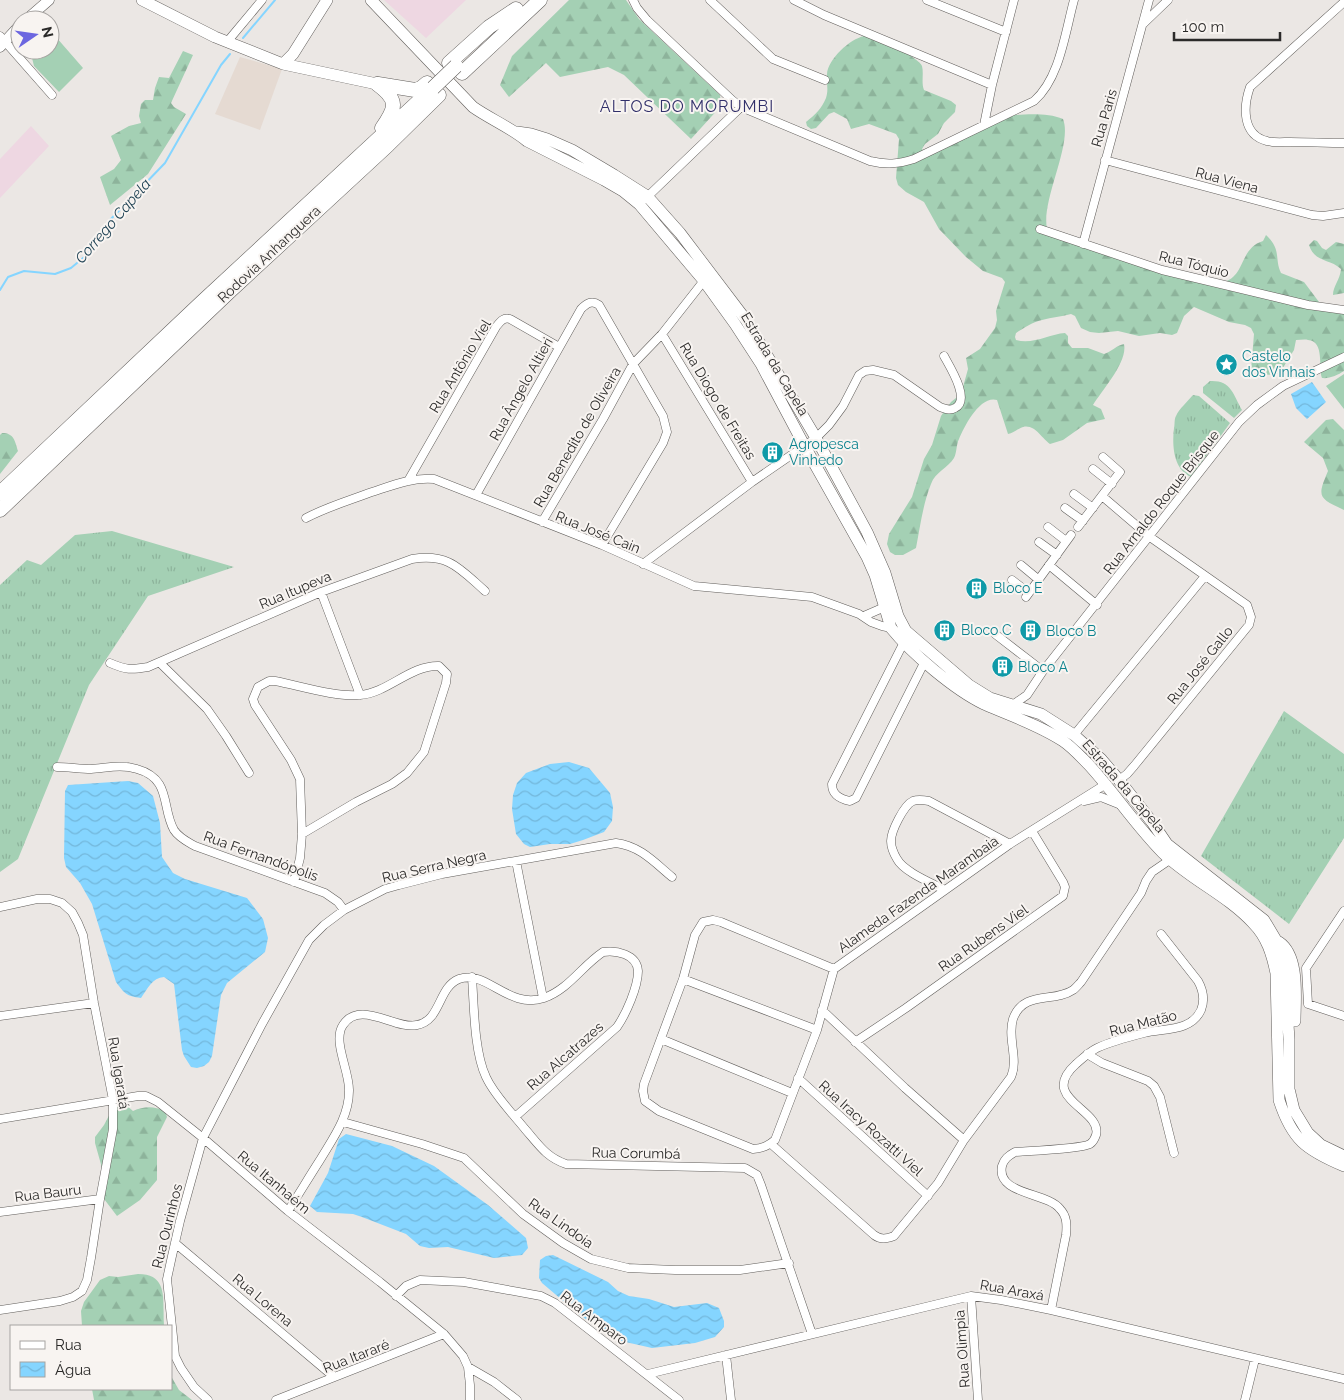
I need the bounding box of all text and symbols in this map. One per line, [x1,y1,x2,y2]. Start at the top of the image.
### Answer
north arrow [10,10,60,60]
scale bar [1174,10,1280,42]
text: 100 m [1182,18,1224,36]
text: N [39,25,57,39]
street label: Rua Paris [1088,87,1120,149]
district label: ALTOS DO MORUMBI [600,97,774,116]
street label: Rua Viena [1194,164,1260,196]
water label: Corrego Capela [71,175,155,267]
street label: Rodovia Anhanguera [214,202,324,306]
street label: Rua Tóquio [1157,248,1231,280]
street label: Estrada da Capela [738,309,812,419]
street label: Rua Antônio Viel [426,316,494,415]
street label: Rua Ângelo Altieri [485,334,556,443]
street label: Rua Diogo de Freitas [677,340,759,463]
place label: Castelo dos Vinhais [1242,348,1315,380]
place icon: Castelo dos Vinhais [1214,352,1238,376]
street label: Rua Benedito de Oliveira [530,364,624,510]
street label: Rua Arnaldo Roque Brisque [1100,427,1222,577]
place label: Agropesca Vinhedo [789,436,859,468]
building icon: Agropesca Vinhedo [761,440,785,464]
street label: Rua José Cain [553,508,643,556]
street label: Rua Itupeva [257,568,333,612]
building icon: Bloco E [965,576,989,600]
place label: Bloco E [993,580,1043,596]
building icon: Bloco C [933,618,957,642]
building icon: Bloco B [1018,619,1042,643]
place label: Bloco C [961,622,1012,638]
place label: Bloco B [1046,623,1096,639]
street label: Rua José Gallo [1164,623,1236,707]
building icon: Bloco A [990,655,1014,679]
place label: Bloco A [1018,659,1069,675]
street label: Estrada da Capela [1079,736,1169,836]
street label: Rua Fernandópolis [201,828,321,884]
street label: Alameda Fazenda Marambaia [835,832,1001,956]
street label: Rua Serra Negra [380,846,488,886]
street label: Rua Rubens Viel [935,901,1031,975]
street label: Rua Matão [1108,1007,1178,1039]
street label: Rua Alcatrazes [524,1018,606,1093]
street label: Rua Igaratá [105,1036,133,1110]
street label: Rua Iracy Rozatti Viel [816,1077,926,1179]
street label: Rua Corumbá [591,1144,681,1162]
street label: Rua Itanhaém [235,1147,313,1217]
street label: Rua Bauru [14,1181,82,1205]
street label: Rua Ourinhos [149,1182,185,1270]
street label: Rua Lindoia [525,1195,597,1251]
street label: Rua Lorena [230,1270,296,1330]
street label: Rua Araxá [979,1277,1045,1303]
street label: Rua Amparo [557,1288,631,1348]
street label: Rua Olimpia [951,1309,973,1389]
legend [10,1325,172,1390]
text: Rua [55,1336,82,1354]
street label: Rua Itararé [321,1336,391,1376]
text: Água [55,1361,91,1379]

